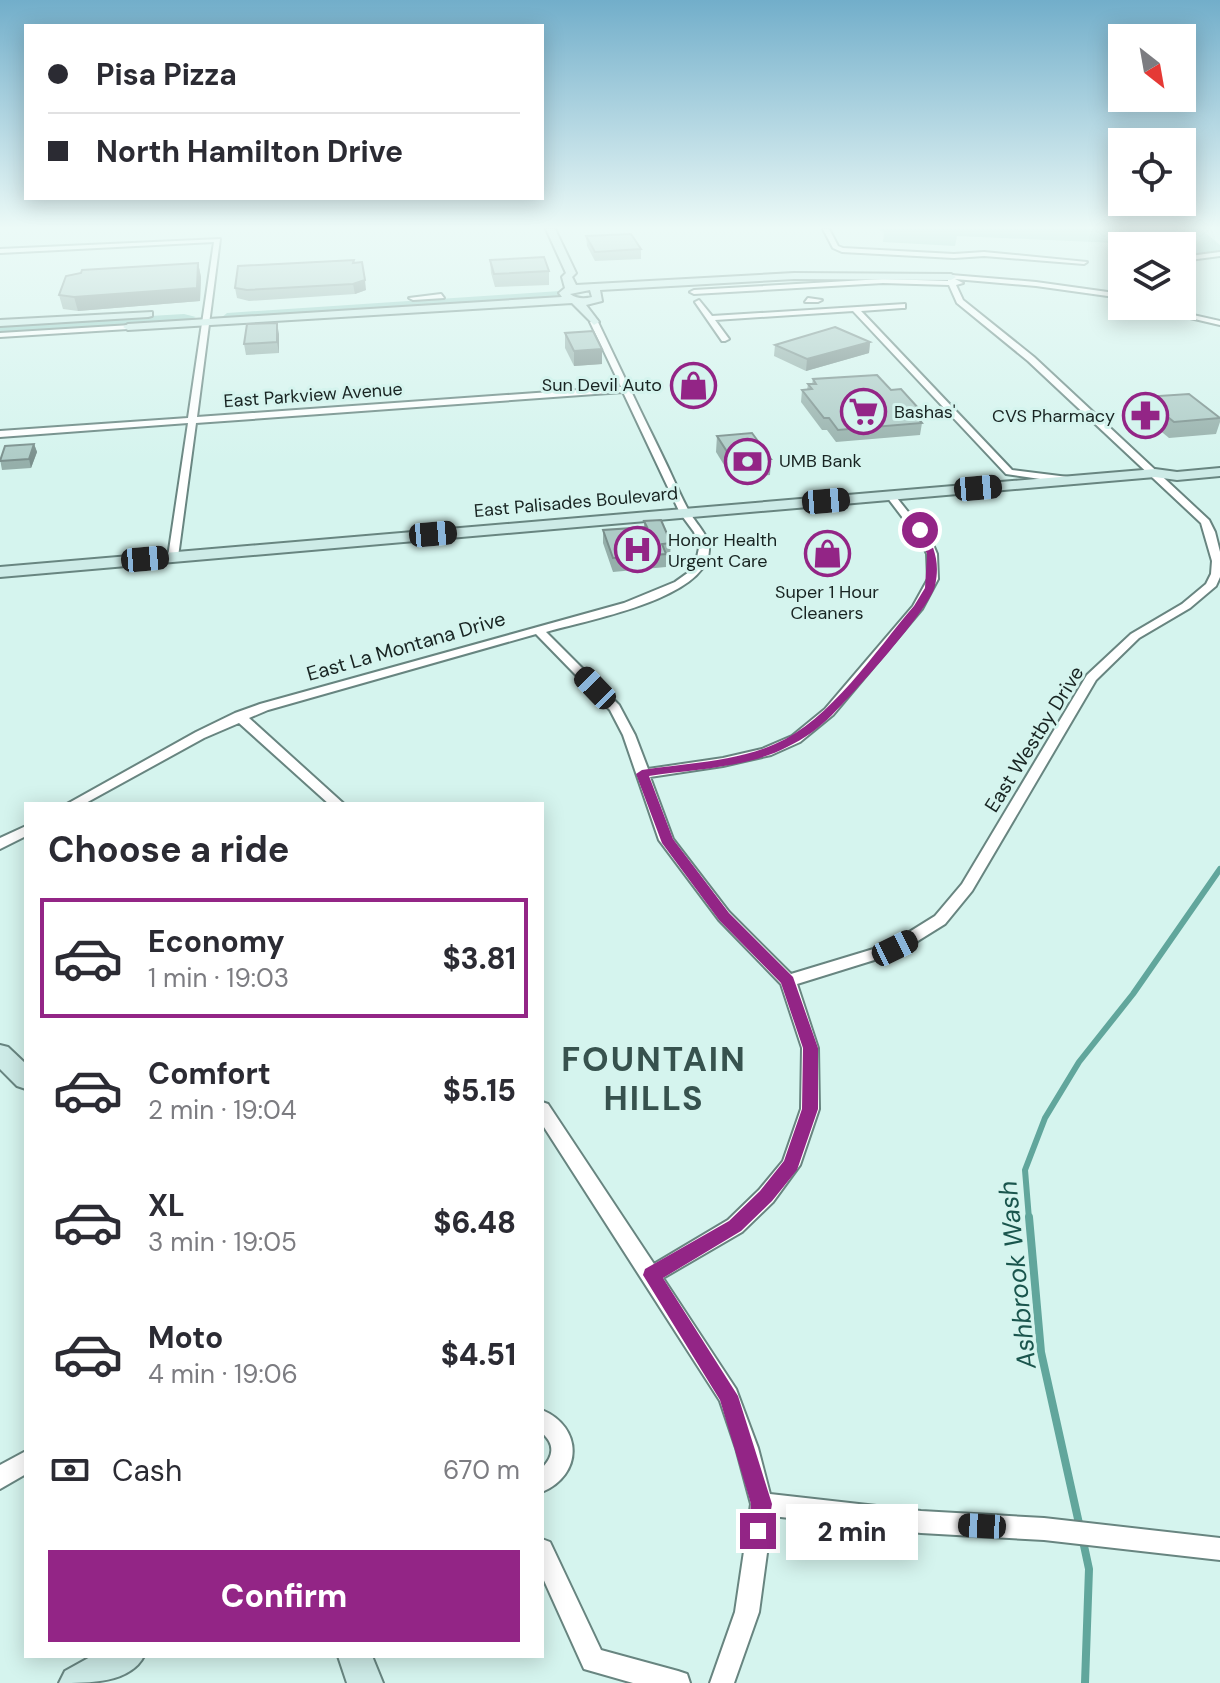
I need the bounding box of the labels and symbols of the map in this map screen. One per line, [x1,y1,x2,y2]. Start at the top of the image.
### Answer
north arrow [1108,24,1196,112]
shop icon: Sun Devil Auto [669,361,717,409]
place label: Sun Devil Auto [542,373,662,397]
street label: East Parkview Avenue [223,377,403,413]
supermarket icon: Bashas' [839,388,887,436]
pharmacy icon: CVS Pharmacy [1122,392,1170,440]
place label: Bashas' [894,400,956,424]
place label: CVS Pharmacy [992,404,1115,428]
bank icon: UMB Bank [724,437,772,485]
place label: UMB Bank [779,449,862,473]
car [953,474,1003,502]
street label: East Palisades Boulevard [473,481,679,523]
car [801,487,851,515]
route start [902,512,938,548]
car [408,520,458,548]
hospital icon: Honor Health Urgent Care [613,526,661,574]
place label: Honor Health Urgent Care [668,528,777,573]
shop icon: Super 1 Hour Cleaners [803,530,851,578]
car [120,545,170,573]
place label: Super 1 Hour Cleaners [775,580,879,625]
street label: East La Montana Drive [304,605,508,687]
street label: East Westby Drive [979,661,1089,817]
car [570,662,620,714]
car [868,927,922,969]
district label: FOUNTAIN HILLS [561,1037,747,1121]
water label: Ashbrook Wash [990,1179,1044,1372]
callout: 2 min [786,1503,918,1559]
route end [740,1513,776,1549]
car [957,1513,1007,1539]

